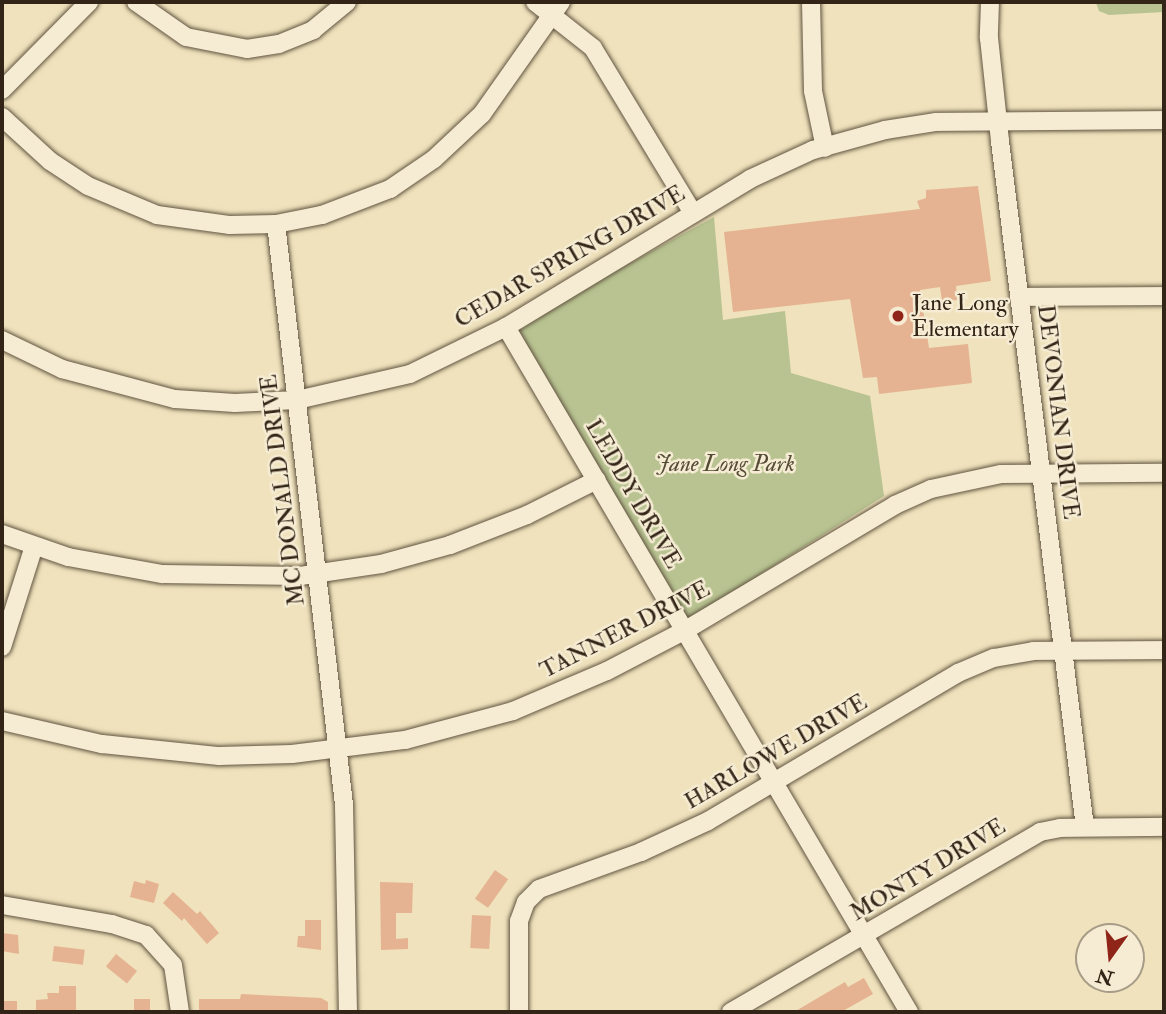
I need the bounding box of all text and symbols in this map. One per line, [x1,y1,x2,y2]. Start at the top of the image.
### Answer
street label: CEDAR SPRING DRIVE [450,180,690,334]
place label: Jane Long Elementary [912,289,1019,343]
street label: DEVONIAN DRIVE [1031,303,1085,521]
marker: Jane Long Elementary [890,308,906,324]
street label: MC DONALD DRIVE [255,373,311,607]
street label: LEDDY DRIVE [579,415,687,573]
park label: Jane Long Park [655,450,795,478]
street label: TANNER DRIVE [535,575,715,685]
street label: HARLOWE DRIVE [680,688,872,816]
street label: MONTY DRIVE [845,813,1011,927]
north arrow [1075,923,1145,993]
text: N [1094,963,1116,990]

